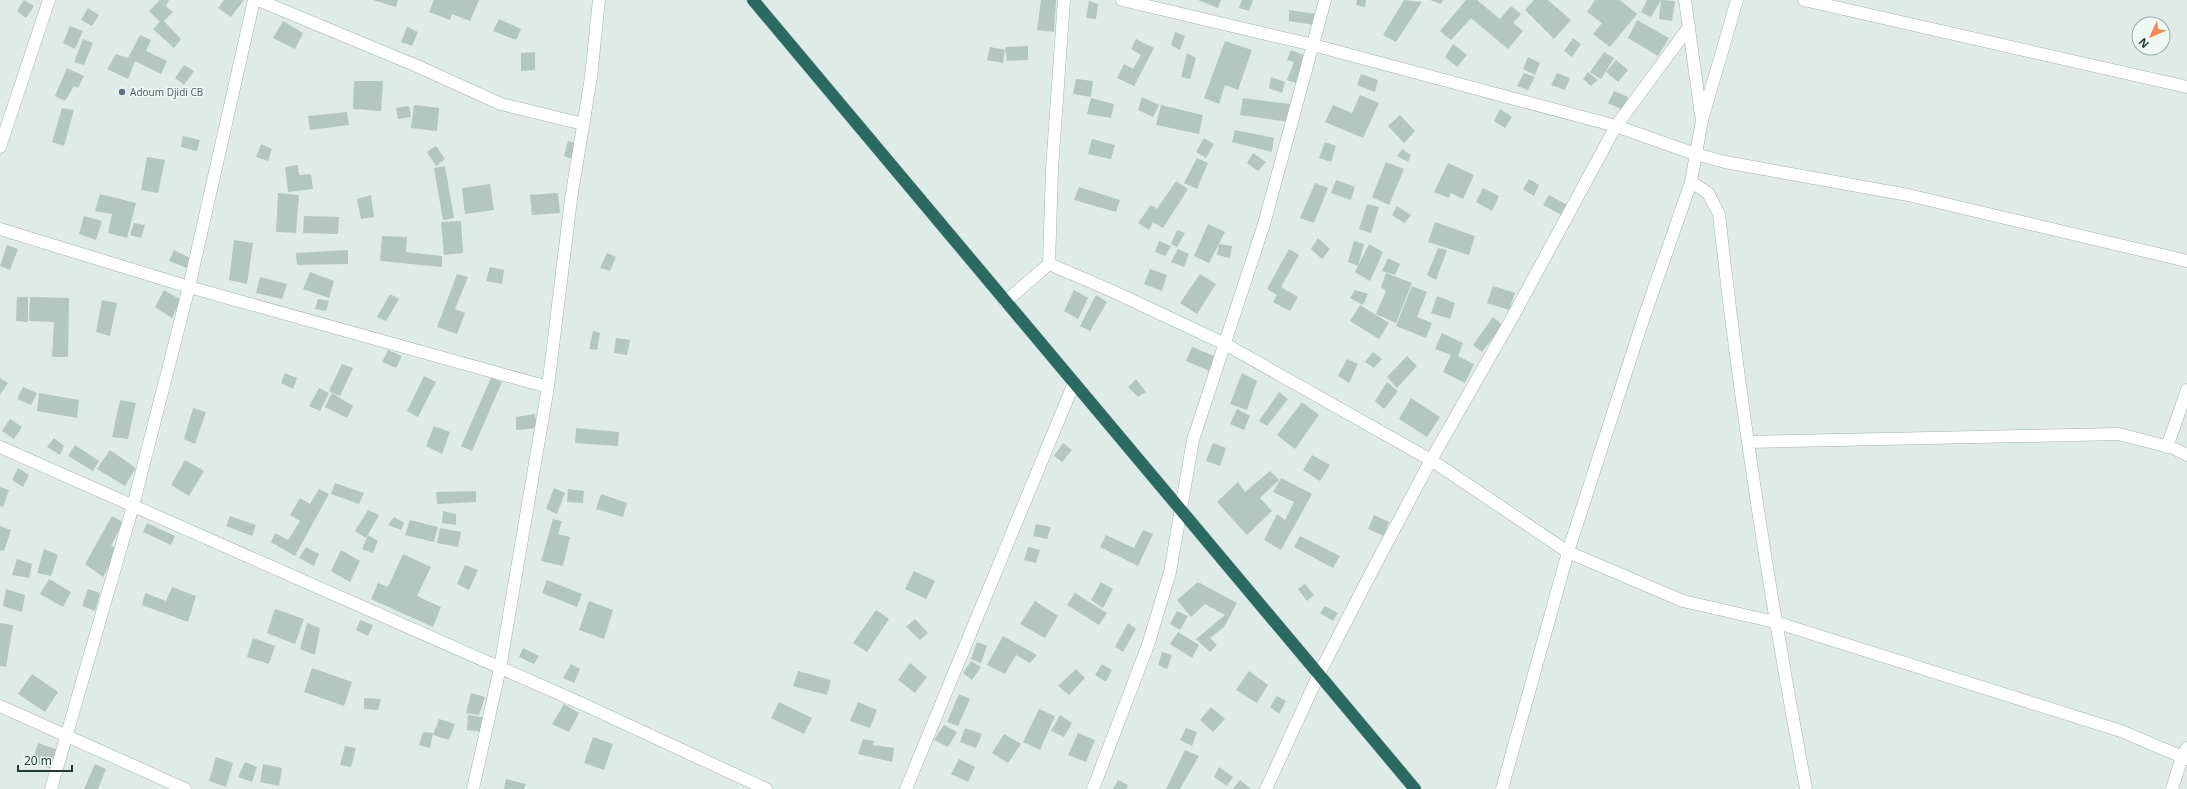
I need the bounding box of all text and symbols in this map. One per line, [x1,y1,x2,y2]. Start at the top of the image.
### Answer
north arrow [2131,16,2171,56]
text: N [2135,35,2152,52]
place label: Adoum Djidi CB [130,85,203,99]
marker: Adoum Djidi CB [117,87,127,97]
scale bar [18,747,72,773]
text: 20 m [24,752,52,769]

